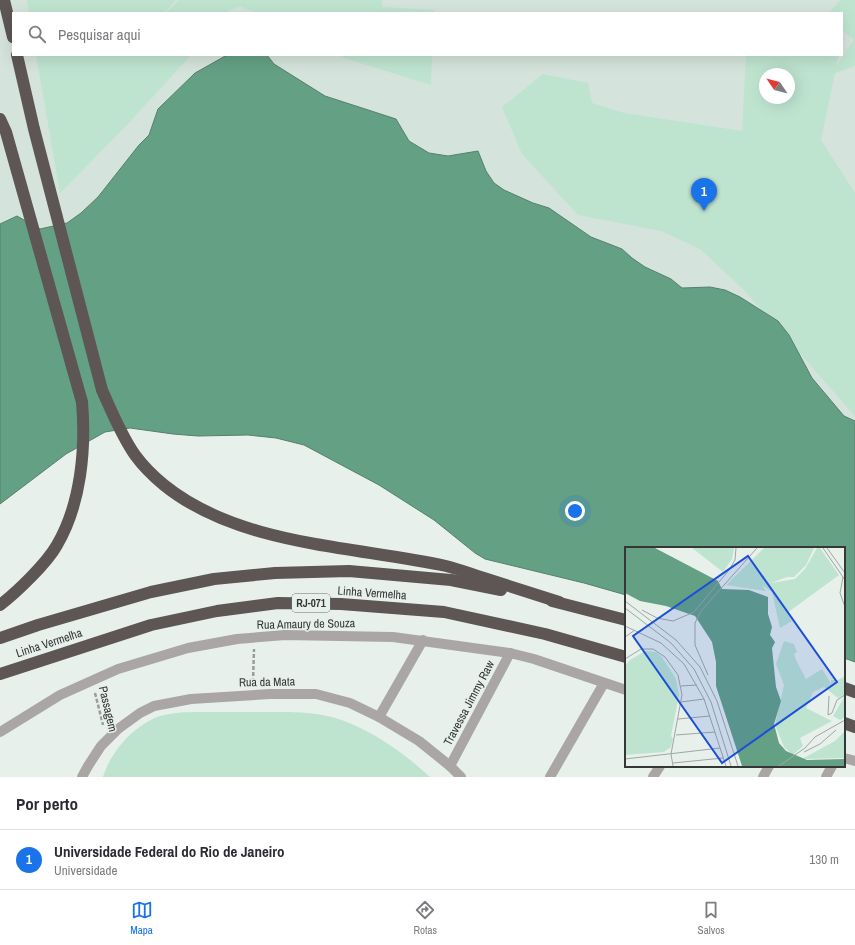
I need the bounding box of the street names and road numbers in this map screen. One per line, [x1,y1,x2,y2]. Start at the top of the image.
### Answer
street label: Linha Vermelha [337,583,407,603]
road number: RJ-071 [292,594,330,612]
street label: Rua Amaury de Souza [257,615,356,633]
street label: Linha Vermelha [14,625,85,661]
street label: Travessa Jimmy Raw [440,657,499,748]
street label: Rua da Mata [239,674,296,690]
street label: Passagem [95,685,121,733]

